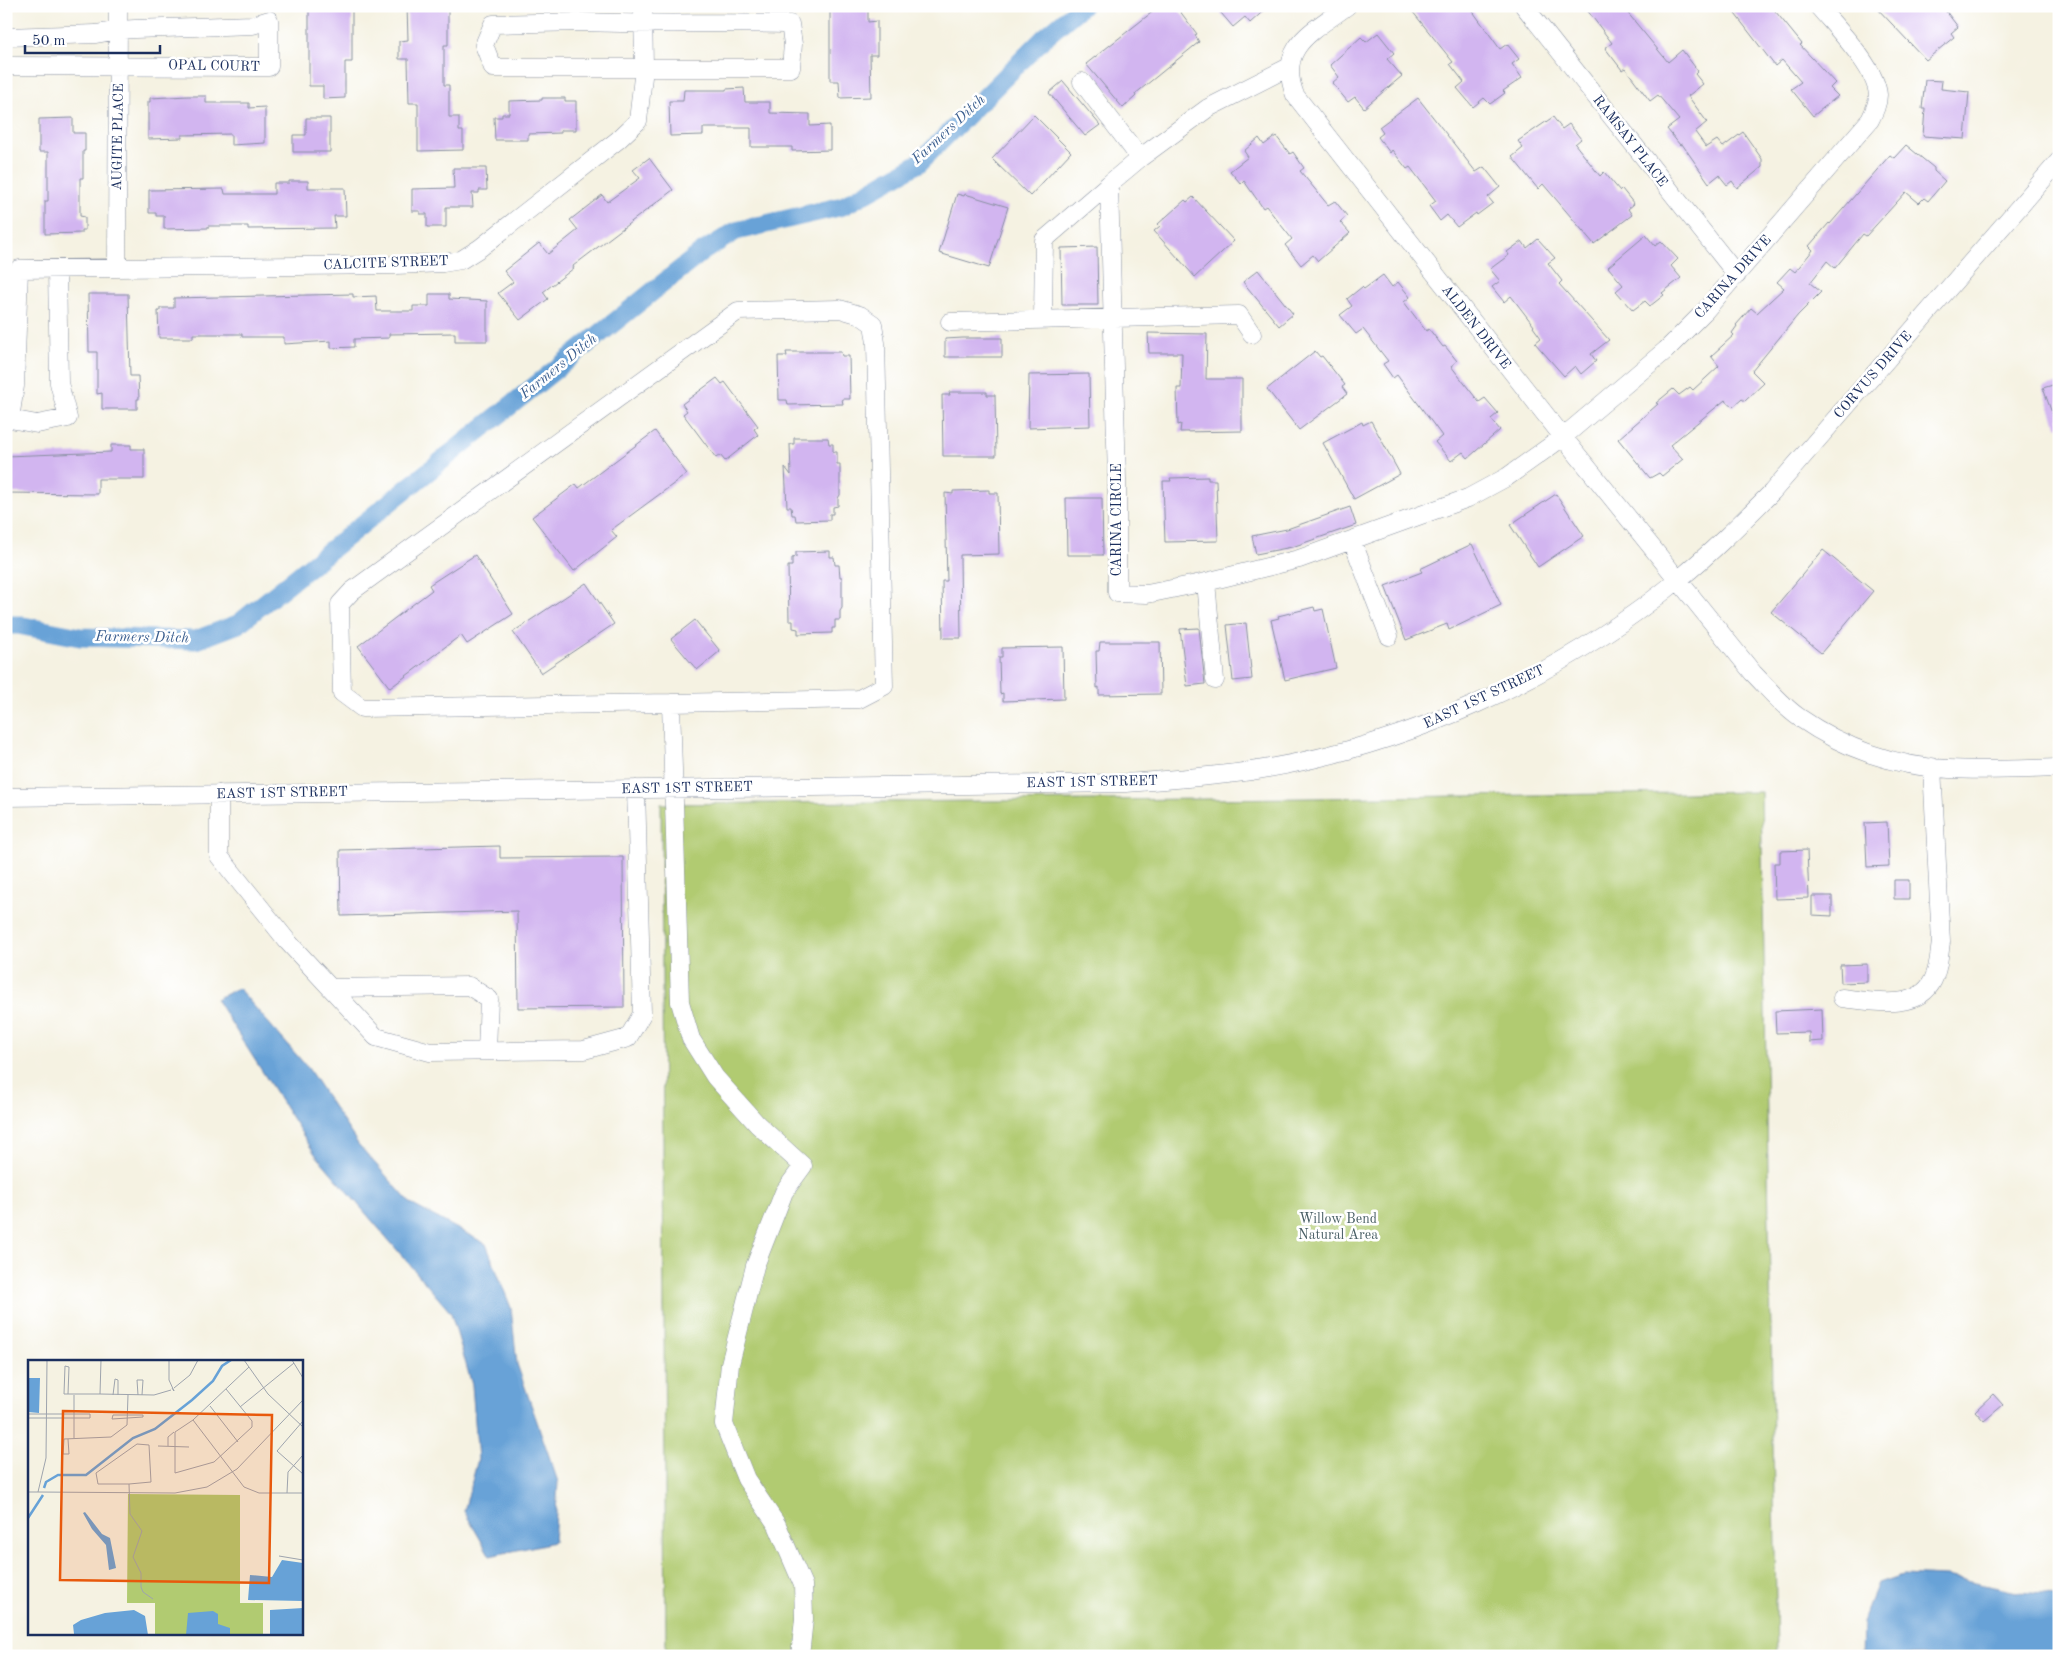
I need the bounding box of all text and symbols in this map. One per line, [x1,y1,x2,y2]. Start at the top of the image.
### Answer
scale bar [25,22,160,54]
text: 50 m [32,34,66,49]
street label: OPAL COURT [168,58,260,74]
street label: AUGITE PLACE [110,83,126,191]
water label: Farmers Ditch [909,92,989,168]
street label: RAMSAY PLACE [1590,93,1670,189]
street label: CARINA DRIVE [1692,233,1774,321]
street label: CALCITE STREET [323,254,449,272]
street label: ALDEN DRIVE [1439,282,1513,372]
street label: CORVUS DRIVE [1831,329,1915,421]
water label: Farmers Ditch [517,331,600,403]
street label: CARINA CIRCLE [1110,463,1124,577]
water label: Farmers Ditch [94,630,189,646]
street label: EAST 1ST STREET [1421,663,1547,731]
street label: EAST 1ST STREET [1026,774,1158,790]
street label: EAST 1ST STREET [621,780,753,796]
street label: EAST 1ST STREET [216,785,348,801]
park label: Willow Bend Natural Area [1298,1212,1378,1242]
inset map [28,1360,302,1634]

